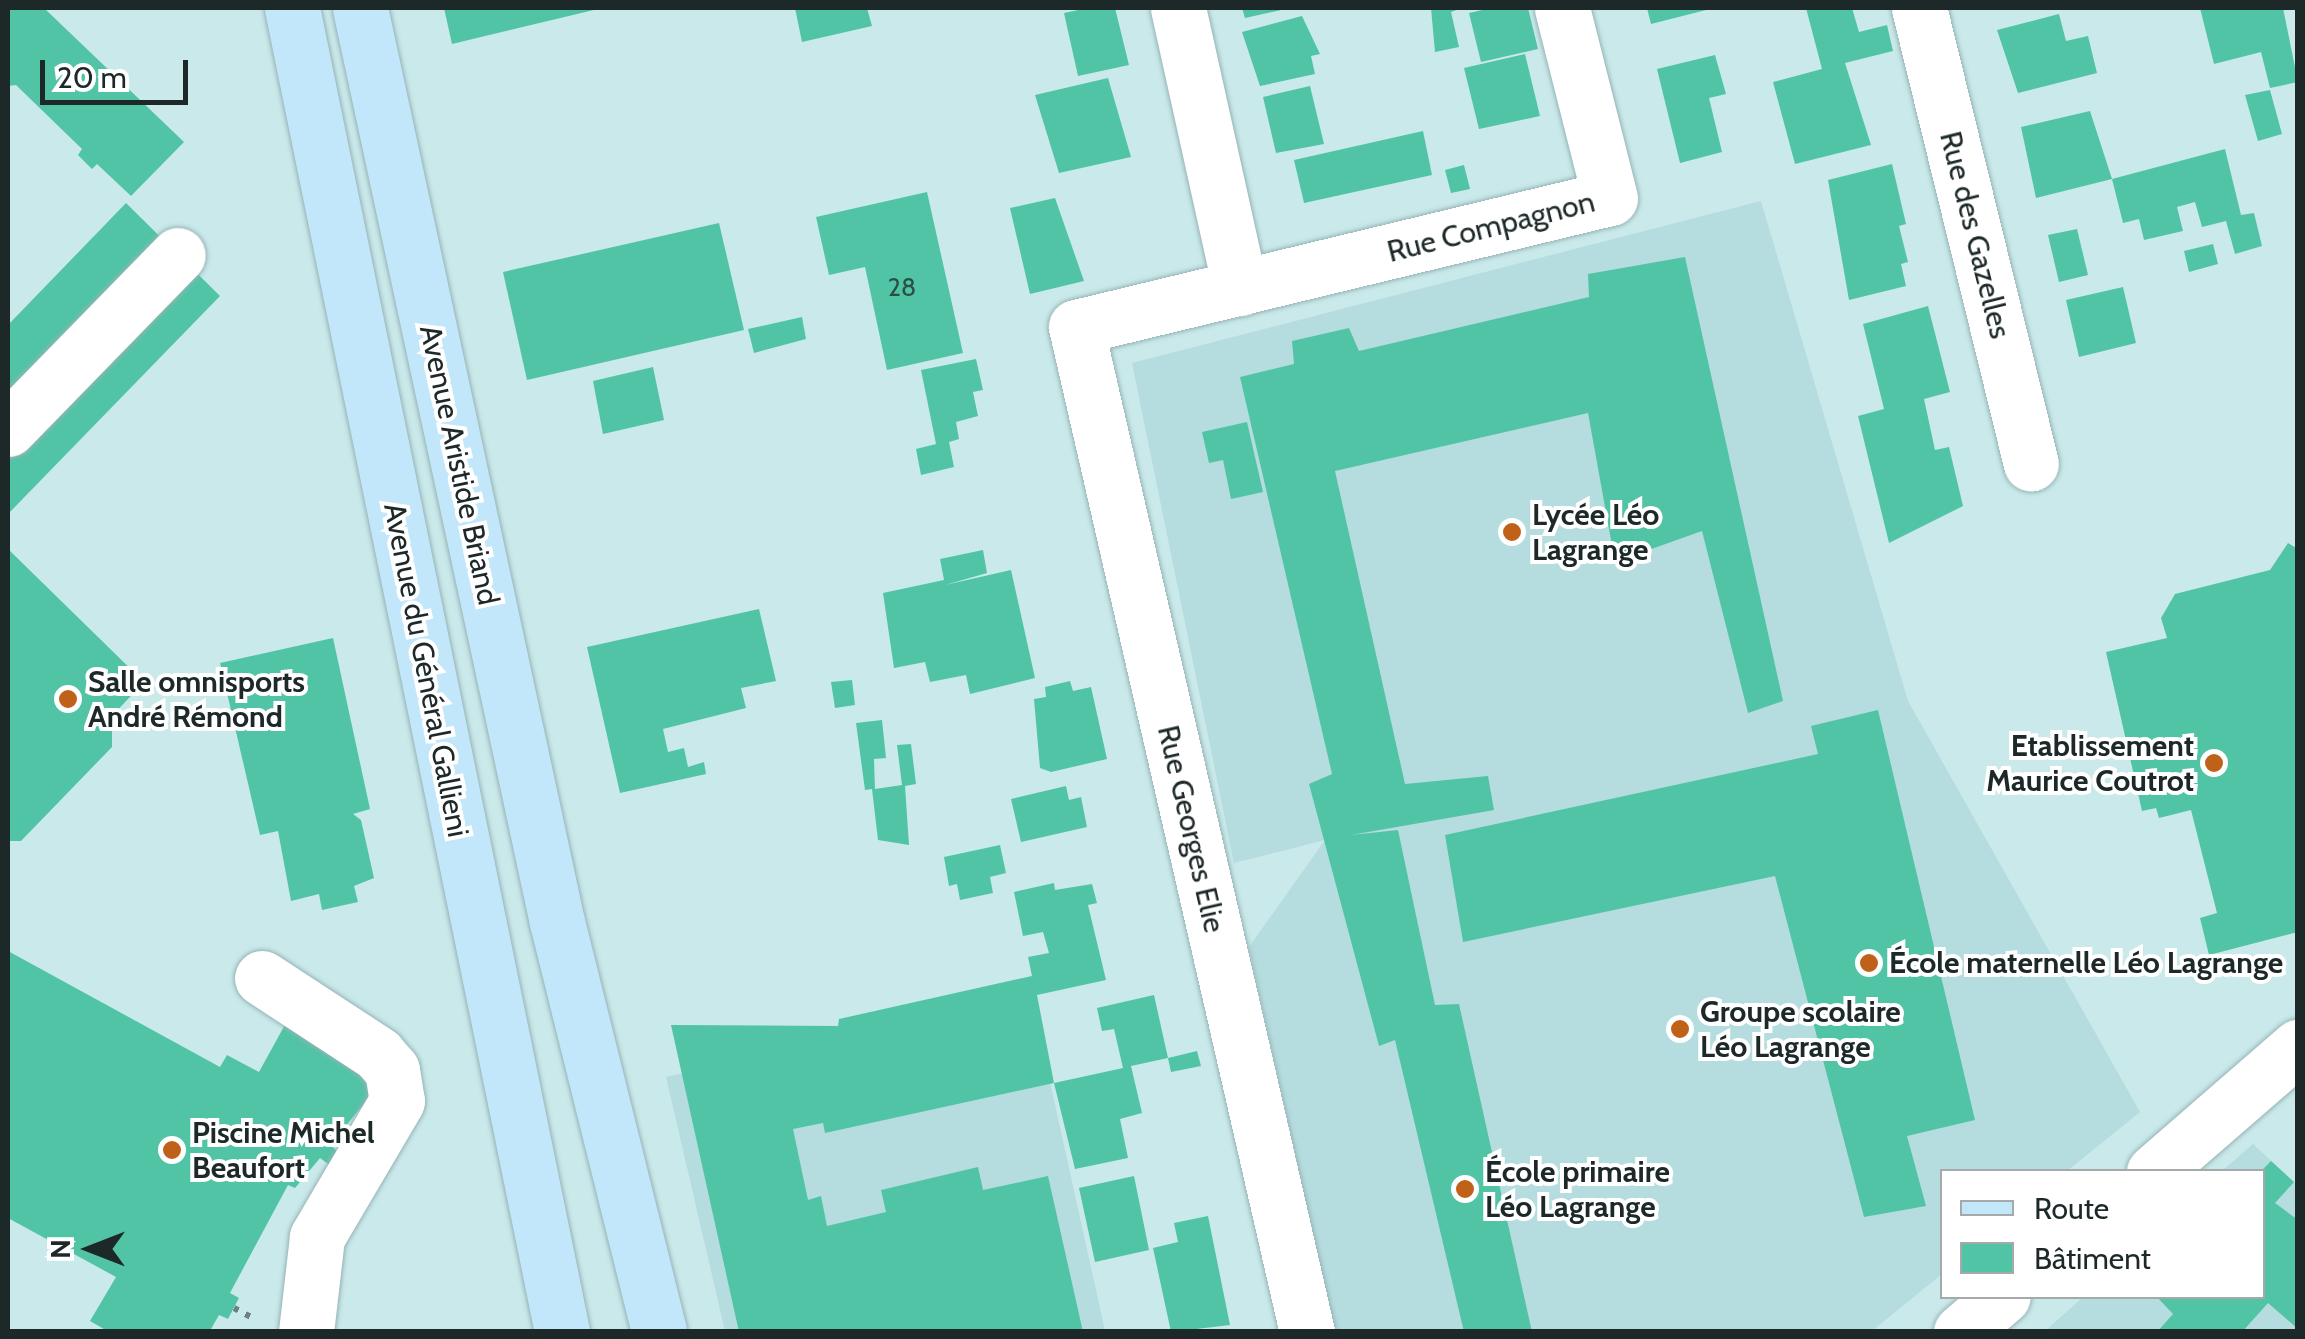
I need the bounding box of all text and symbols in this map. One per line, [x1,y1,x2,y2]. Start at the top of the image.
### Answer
scale bar [45,40,192,102]
text: 20 m [57,59,127,96]
street label: Rue des Gazelles [1932,128,2018,342]
street label: Rue Compagnon [1384,184,1598,270]
house number: 28 [888,272,916,302]
street label: Avenue Aristide Briand [412,322,506,608]
place label: Lycée Léo Lagrange [1532,497,1659,568]
street label: Avenue du Général Gallieni [376,500,476,840]
marker: Lycée Léo Lagrange [1501,521,1523,543]
place label: Salle omnisports André Rémond [88,664,305,734]
marker: Salle omnisports André Rémond [57,688,79,710]
street label: Rue Georges Elie [1150,722,1232,936]
place label: Etablissement Maurice Coutrot [1986,728,2194,798]
marker: Etablissement Maurice Coutrot [2203,752,2225,774]
place label: École maternelle Léo Lagrange [1889,945,2283,981]
marker: École maternelle Léo Lagrange [1858,952,1880,974]
place label: Groupe scolaire Léo Lagrange [1700,994,1901,1064]
marker: Groupe scolaire Léo Lagrange [1669,1018,1691,1040]
place label: Piscine Michel Beaufort [192,1115,375,1186]
marker: Piscine Michel Beaufort [161,1139,183,1161]
place label: École primaire Léo Lagrange [1485,1154,1670,1224]
legend [1940,1169,2265,1299]
marker: École primaire Léo Lagrange [1454,1178,1476,1200]
text: Route [2034,1190,2109,1227]
north arrow [40,1199,140,1299]
text: N [43,1239,77,1259]
text: Bâtiment [2034,1240,2151,1277]

